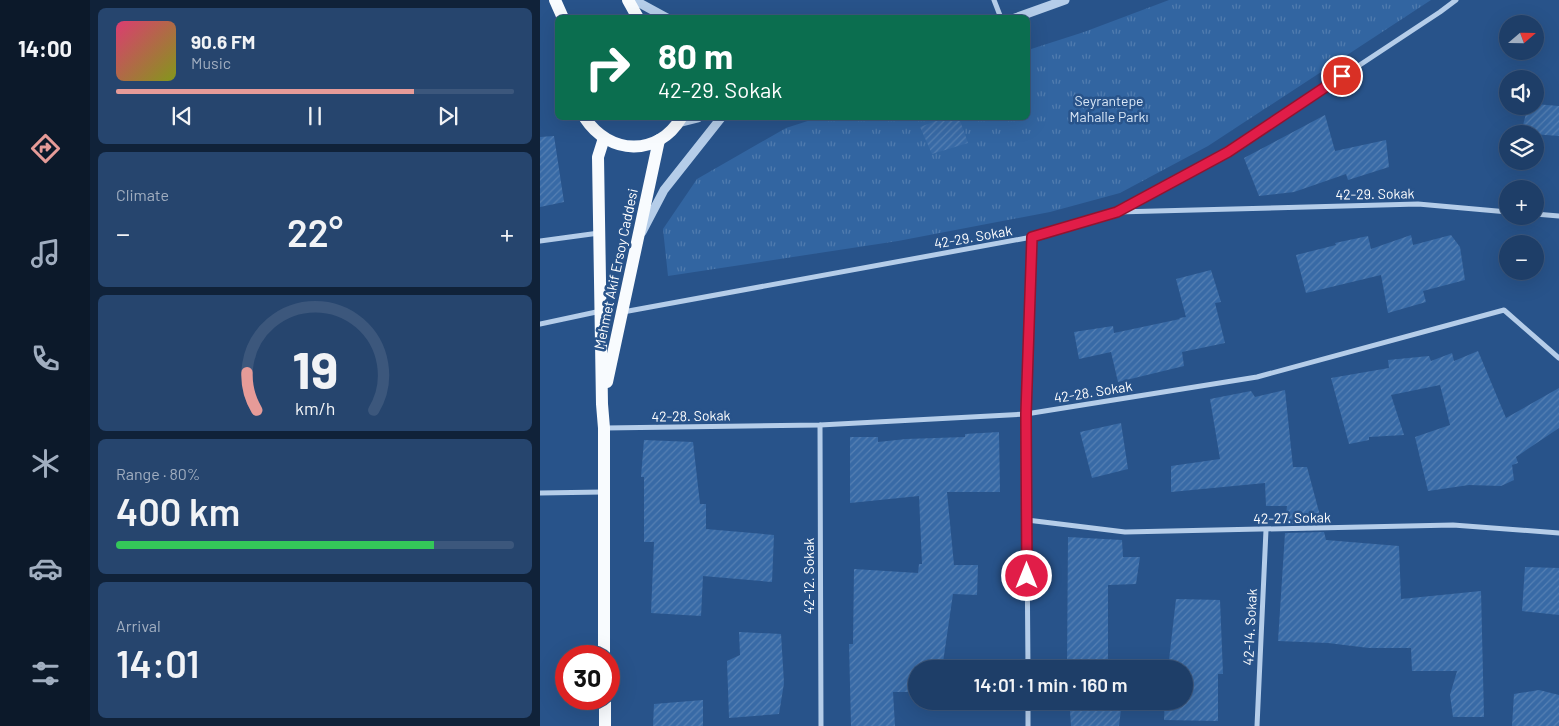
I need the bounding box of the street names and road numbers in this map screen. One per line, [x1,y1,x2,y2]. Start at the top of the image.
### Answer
street label: 42-29. Sokak [1335,184,1415,203]
street label: Mehmet Akif Ersoy Caddesi [590,187,641,351]
street label: 42-29. Sokak [932,221,1013,252]
street label: 42-28. Sokak [1053,377,1133,406]
street label: 42-28. Sokak [651,406,731,425]
street label: 42-27. Sokak [1253,508,1331,527]
street label: 42-12. Sokak [800,538,817,614]
street label: 42-14. Sokak [1239,588,1260,666]

